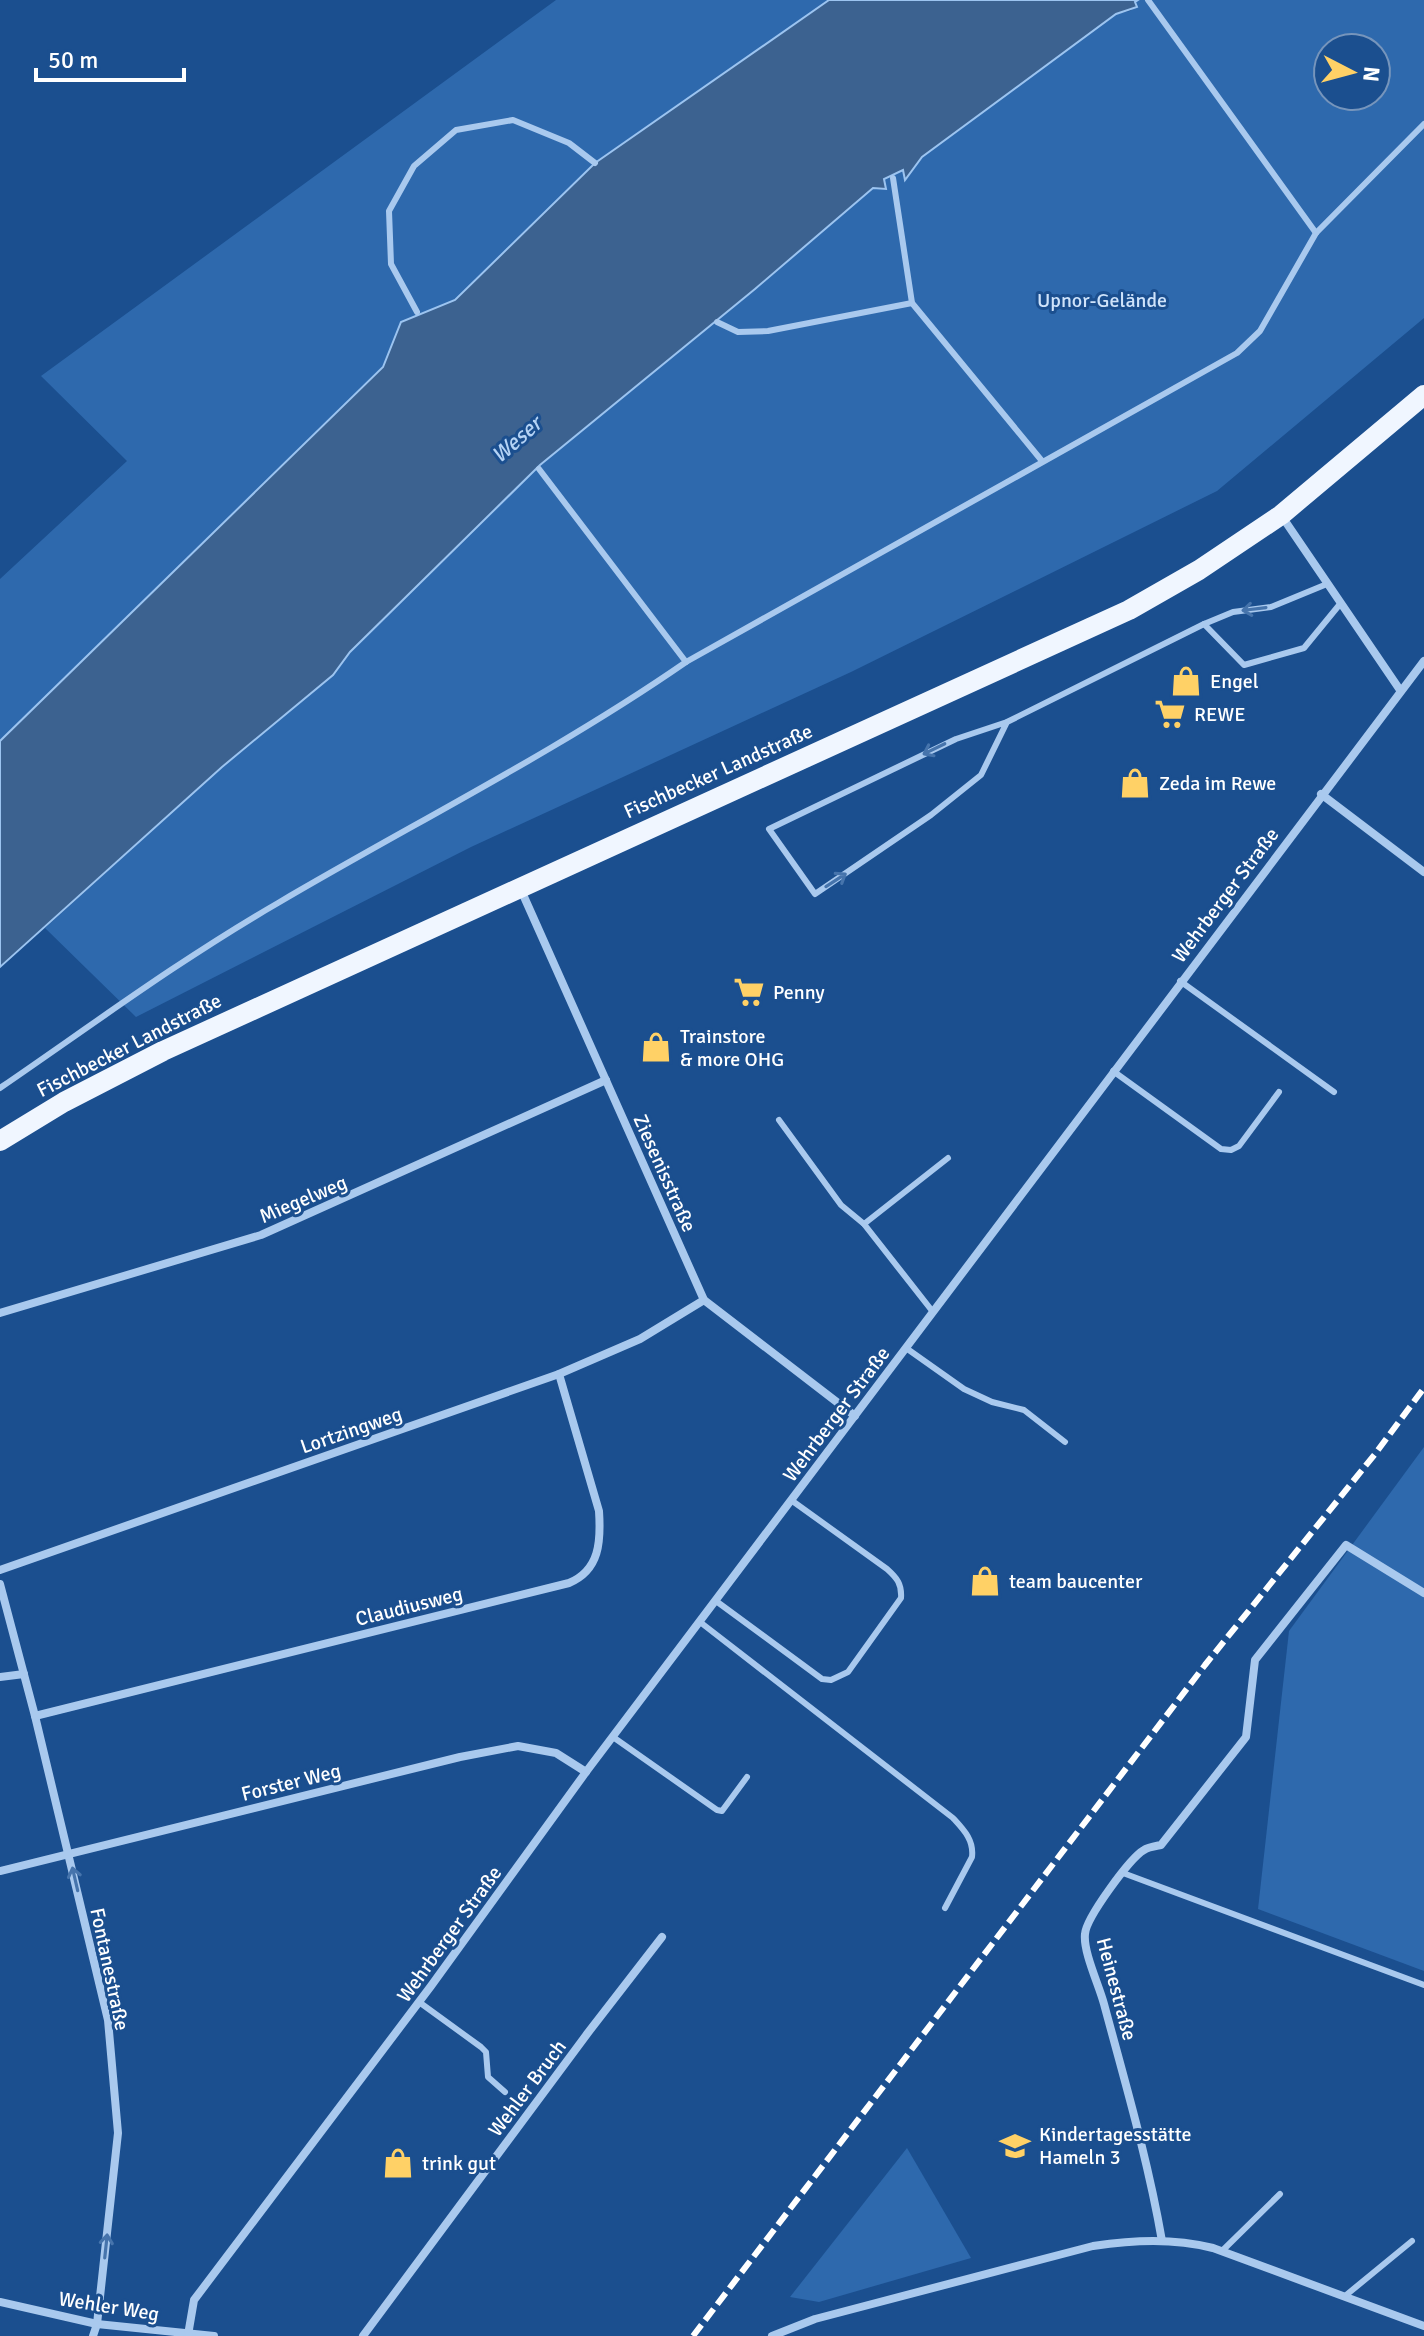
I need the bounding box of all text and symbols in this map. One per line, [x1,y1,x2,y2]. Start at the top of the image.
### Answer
scale bar [36,32,184,82]
north arrow [1312,32,1392,112]
text: 50 m [48,45,98,75]
text: N [1357,65,1386,83]
park label: Upnor-Gelände [1037,288,1167,313]
water label: Weser [486,408,549,468]
one-way arrow [1241,602,1268,617]
shop icon: Engel [1169,664,1203,698]
place label: Engel [1210,669,1259,694]
supermarket icon: REWE [1153,697,1187,731]
place label: REWE [1194,702,1246,727]
street label: Fischbecker Landstraße [620,719,816,824]
one-way arrow [922,742,946,757]
shop icon: Zeda im Rewe [1118,766,1152,800]
place label: Zeda im Rewe [1159,771,1276,796]
street label: Wehrberger Straße [1167,823,1284,968]
one-way arrow [825,871,847,888]
supermarket icon: Penny [732,975,766,1009]
place label: Penny [773,980,825,1005]
street label: Fischbecker Landstraße [33,988,226,1103]
place label: Trainstore & more OHG [680,1024,784,1072]
shop icon: Trainstore & more OHG [639,1030,673,1064]
street label: Ziesenisstraße [627,1110,702,1236]
street label: Miegelweg [256,1170,351,1229]
street label: Wehrberger Straße [778,1342,895,1487]
street label: Lortzingweg [297,1401,405,1460]
shop icon: team baucenter [968,1564,1002,1598]
place label: team baucenter [1009,1569,1143,1594]
street label: Claudiusweg [353,1581,465,1632]
street label: Forster Weg [239,1758,344,1807]
street label: Wehrberger Straße [392,1861,507,2007]
one-way arrow [66,1867,81,1892]
street label: Fontanestraße [84,1905,135,2033]
street label: Heinestraße [1091,1935,1142,2043]
street label: Wehler Bruch [483,2035,572,2142]
place label: Kindertagesstätte Hameln 3 [1039,2122,1192,2170]
school or university icon: Kindertagesstätte Hameln 3 [998,2129,1032,2163]
shop icon: trink gut [381,2146,415,2180]
place label: trink gut [422,2151,496,2176]
one-way arrow [98,2233,113,2260]
street label: Wehler Weg [57,2286,161,2327]

